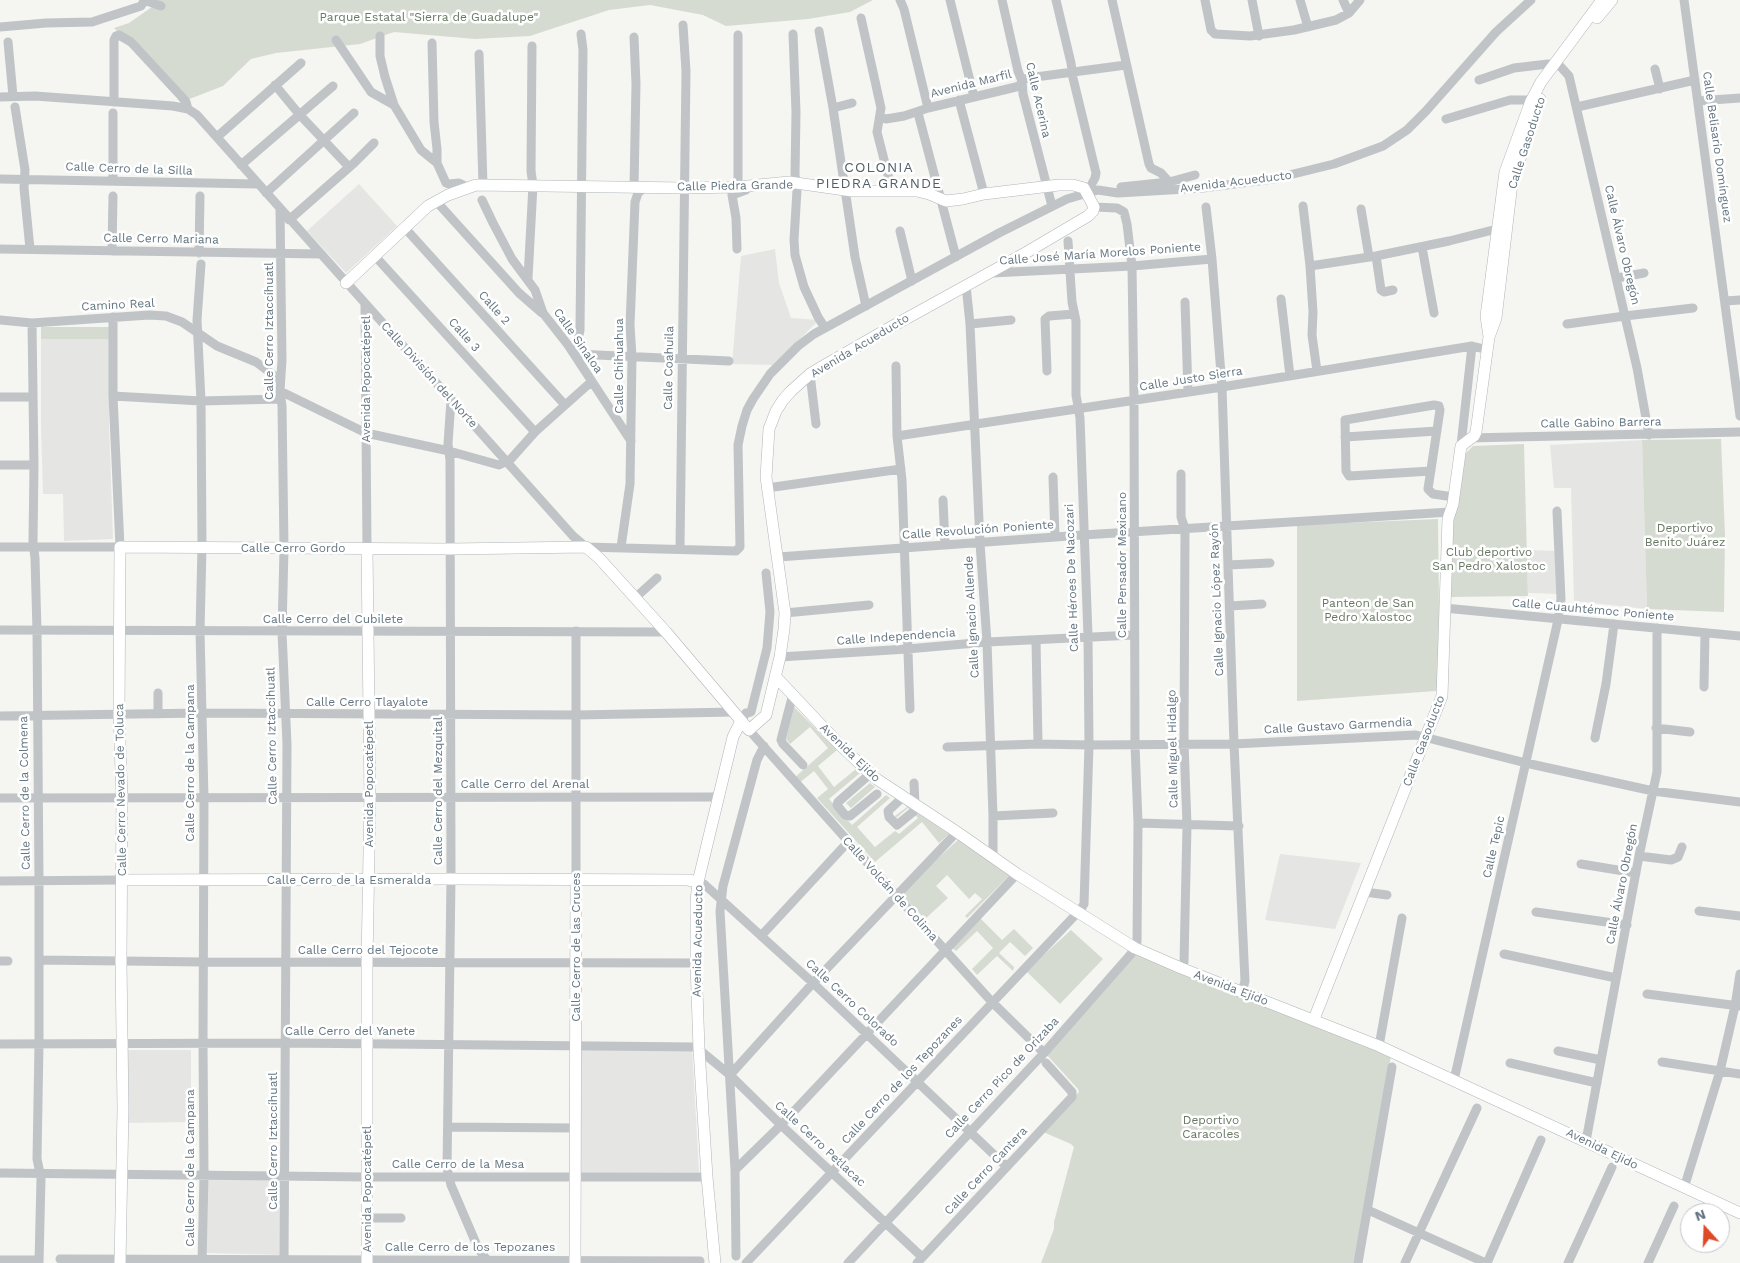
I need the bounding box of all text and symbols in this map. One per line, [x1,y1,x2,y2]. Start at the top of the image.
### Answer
park label: Parque Estatal "Sierra de Guadalupe" [320,10,538,24]
street label: Calle Acerina [1022,61,1054,139]
street label: Avenida Marfil [929,67,1013,101]
street label: Calle Belisario Domínguez [1699,70,1735,224]
street label: Calle Gasoducto [1505,95,1549,191]
street label: Calle Cerro de la Silla [65,160,193,178]
district label: COLONIA PIEDRA GRANDE [814,160,944,192]
street label: Avenida Acueducto [1179,168,1293,196]
street label: Calle Piedra Grande [677,178,793,194]
street label: Calle Álvaro Obregón [1601,184,1643,306]
street label: Calle Cerro Mariana [103,231,219,247]
street label: Calle José María Morelos Poniente [999,240,1201,268]
street label: Calle Cerro Iztaccíhuatl [262,262,276,400]
street label: Calle 2 [475,288,513,328]
street label: Camino Real [81,296,155,314]
street label: Calle Sinaloa [550,306,606,376]
street label: Avenida Acueducto [808,311,912,381]
street label: Avenida Popocatépetl [359,315,373,443]
street label: Calle 3 [445,315,483,355]
street label: Calle Chihuahua [612,318,626,414]
street label: Calle División del Norte [378,319,480,431]
street label: Calle Coahuila [661,326,677,410]
street label: Calle Justo Sierra [1138,364,1244,394]
street label: Calle Gabino Barrera [1540,415,1662,431]
street label: Calle Pensador Mexicano [1115,492,1129,638]
street label: Calle Héroes De Nacozari [1062,504,1082,652]
street label: Calle Revolución Poniente [902,518,1054,542]
park label: Deportivo Benito Juárez [1645,521,1725,549]
street label: Calle Ignacio López Rayón [1207,523,1227,677]
street label: Calle Cerro Gordo [241,541,345,555]
park label: Club deportivo San Pedro Xalostoc [1432,545,1546,573]
street label: Calle Ignacio Allende [962,555,982,679]
park label: Panteon de San Pedro Xalostoc [1322,596,1414,624]
street label: Calle Cuauhtémoc Poniente [1511,596,1675,624]
street label: Calle Cerro del Cubilete [263,612,403,626]
street label: Calle Independencia [836,626,956,648]
street label: Calle Cerro Iztaccíhuatl [264,667,280,805]
street label: Calle Cerro de la Campana [183,684,197,842]
street label: Calle Miguel Hidalgo [1165,689,1181,809]
street label: Calle Gasoducto [1400,693,1448,789]
street label: Calle Cerro Tlayalote [306,695,428,709]
street label: Calle Cerro Nevado de Toluca [112,703,130,877]
street label: Calle Gustavo Garmendia [1263,715,1413,737]
street label: Calle Cerro de la Colmena [16,716,34,870]
street label: Calle Cerro del Mezquital [431,717,445,865]
street label: Avenida Popocatépetl [362,720,376,848]
street label: Avenida Ejido [817,721,883,785]
street label: Calle Cerro del Arenal [460,777,590,791]
street label: Calle Tepic [1480,814,1508,880]
street label: Calle Álvaro Obregón [1603,822,1641,946]
street label: Calle Volcán de Colima [839,834,941,944]
street label: Calle Cerro de las Cruces [569,872,583,1022]
street label: Calle Cerro de la Esmeralda [267,873,431,887]
street label: Avenida Acueducto [690,885,706,997]
street label: Calle Cerro del Tejocote [298,943,438,957]
street label: Calle Cerro Colorado [802,956,902,1050]
street label: Avenida Ejido [1192,967,1270,1009]
street label: Calle Cerro de los Tepozanes [839,1013,965,1147]
street label: Calle Cerro Pico de Orizaba [942,1014,1062,1142]
street label: Calle Cerro del Yanete [285,1024,415,1038]
street label: Calle Cerro Iztaccíhuatl [266,1072,280,1210]
street label: Calle Cerro de la Campana [183,1089,197,1247]
street label: Calle Cerro Petlacac [772,1098,868,1190]
park label: Deportivo Caracoles [1182,1113,1240,1141]
street label: Calle Cerro Cantera [941,1124,1031,1218]
street label: Avenida Popocatépetl [360,1125,374,1253]
street label: Avenida Ejido [1564,1125,1640,1173]
street label: Calle Cerro de la Mesa [392,1157,524,1171]
north arrow [1680,1203,1730,1253]
text: N [1693,1206,1708,1224]
street label: Calle Cerro de los Tepozanes [385,1240,555,1254]

